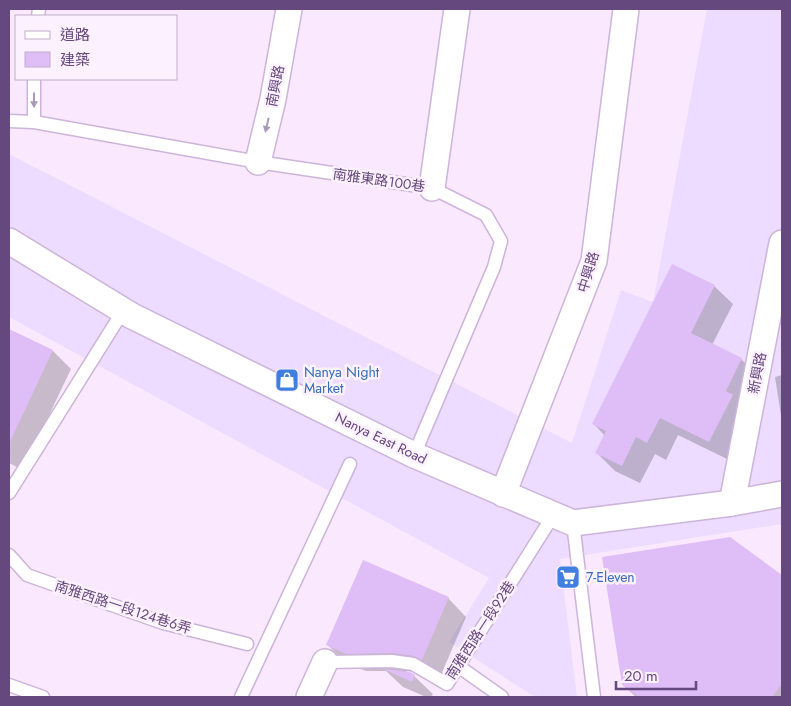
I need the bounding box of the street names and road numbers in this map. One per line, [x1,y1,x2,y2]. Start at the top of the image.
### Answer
street label: 南興路 [261,63,289,109]
street label: 南雅東路100巷 [332,164,426,196]
street label: 中興路 [572,249,604,295]
street label: 新興路 [743,350,771,396]
street label: Nanya East Road [332,407,430,469]
street label: 南雅西路一段124巷6弄 [52,575,194,639]
street label: 南雅西路一段92巷 [441,577,519,683]

